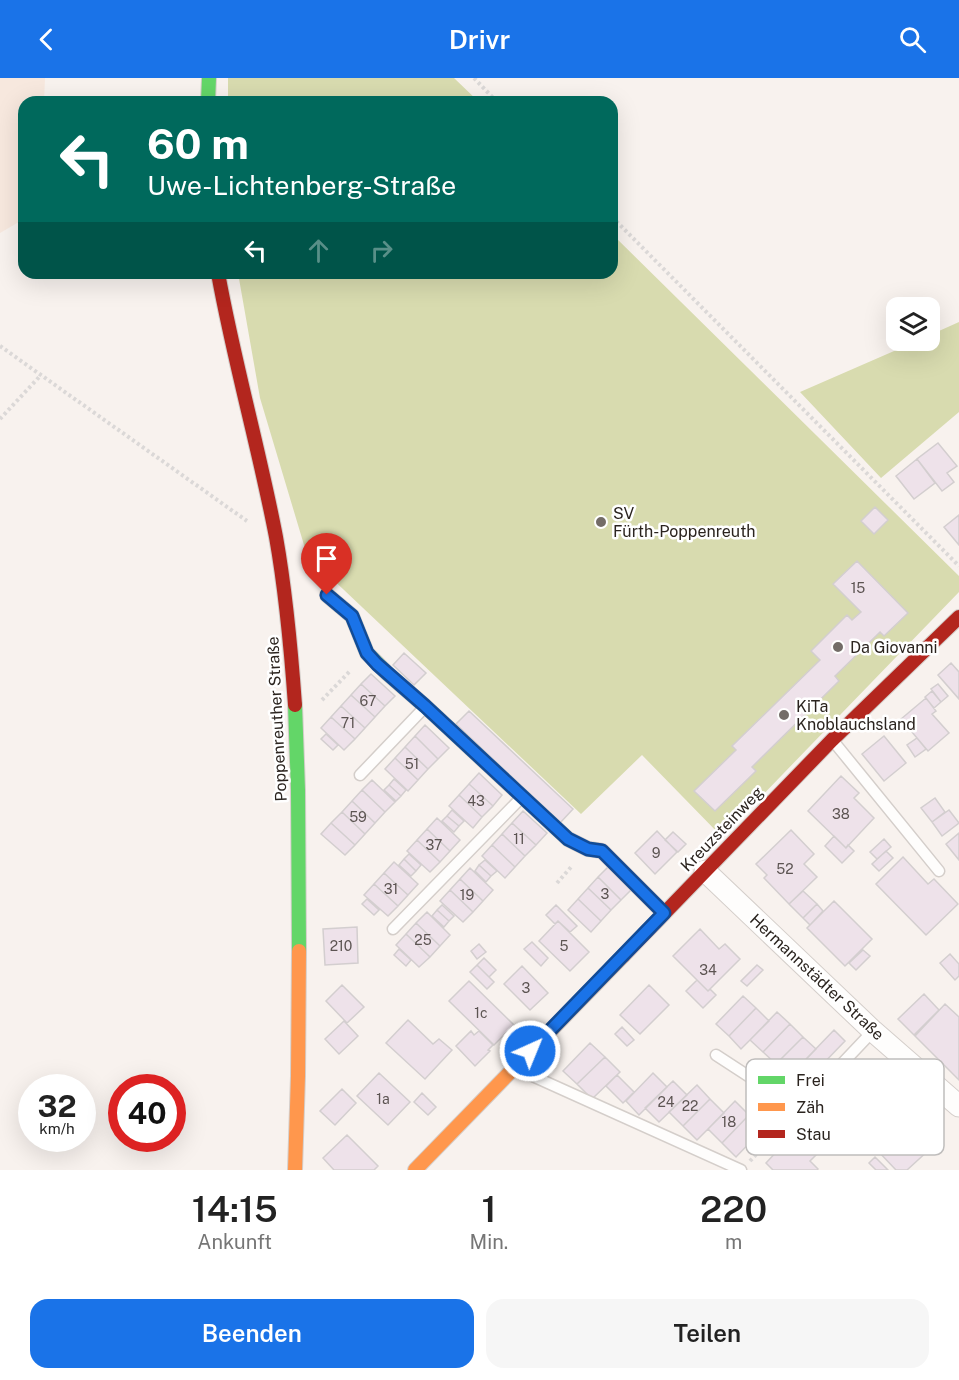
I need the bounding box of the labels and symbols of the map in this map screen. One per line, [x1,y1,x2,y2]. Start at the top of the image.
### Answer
place label: SV Fürth-Poppenreuth [613,504,756,541]
marker: SV Fürth-Poppenreuth [594,515,608,529]
pin [301,533,352,595]
house number: 15 [851,580,865,596]
street label: Poppenreuther Straße [263,636,291,802]
place label: Da Giovanni [850,638,938,657]
marker: Da Giovanni [831,640,845,654]
house number: 67 [360,693,376,709]
place label: KiTa Knoblauchsland [796,697,916,734]
marker: KiTa Knoblauchsland [777,708,791,722]
house number: 71 [341,715,355,731]
house number: 51 [405,756,419,772]
street label: Kreuzsteinweg [677,783,767,875]
house number: 43 [467,793,485,809]
house number: 38 [832,806,850,822]
house number: 59 [349,809,367,825]
house number: 11 [513,831,525,847]
house number: 37 [426,837,442,853]
house number: 9 [652,845,661,861]
house number: 52 [776,861,794,877]
house number: 31 [384,881,398,897]
house number: 3 [601,886,610,902]
house number: 19 [460,887,474,903]
street label: Hermannstädter Straße [746,910,888,1044]
house number: 25 [414,932,432,948]
house number: 210 [330,938,352,954]
house number: 5 [560,938,569,954]
house number: 34 [699,962,717,978]
house number: 3 [522,980,531,996]
house number: 1c [474,1005,488,1021]
position arrow [498,1019,562,1083]
legend [746,1059,944,1155]
text: Frei [796,1071,825,1090]
speed limit sign: 40 [108,1074,186,1152]
house number: 1a [376,1091,390,1107]
house number: 24 [657,1094,675,1110]
house number: 22 [682,1098,698,1114]
text: Zäh [796,1098,824,1117]
house number: 18 [722,1114,736,1130]
text: Stau [796,1125,831,1144]

